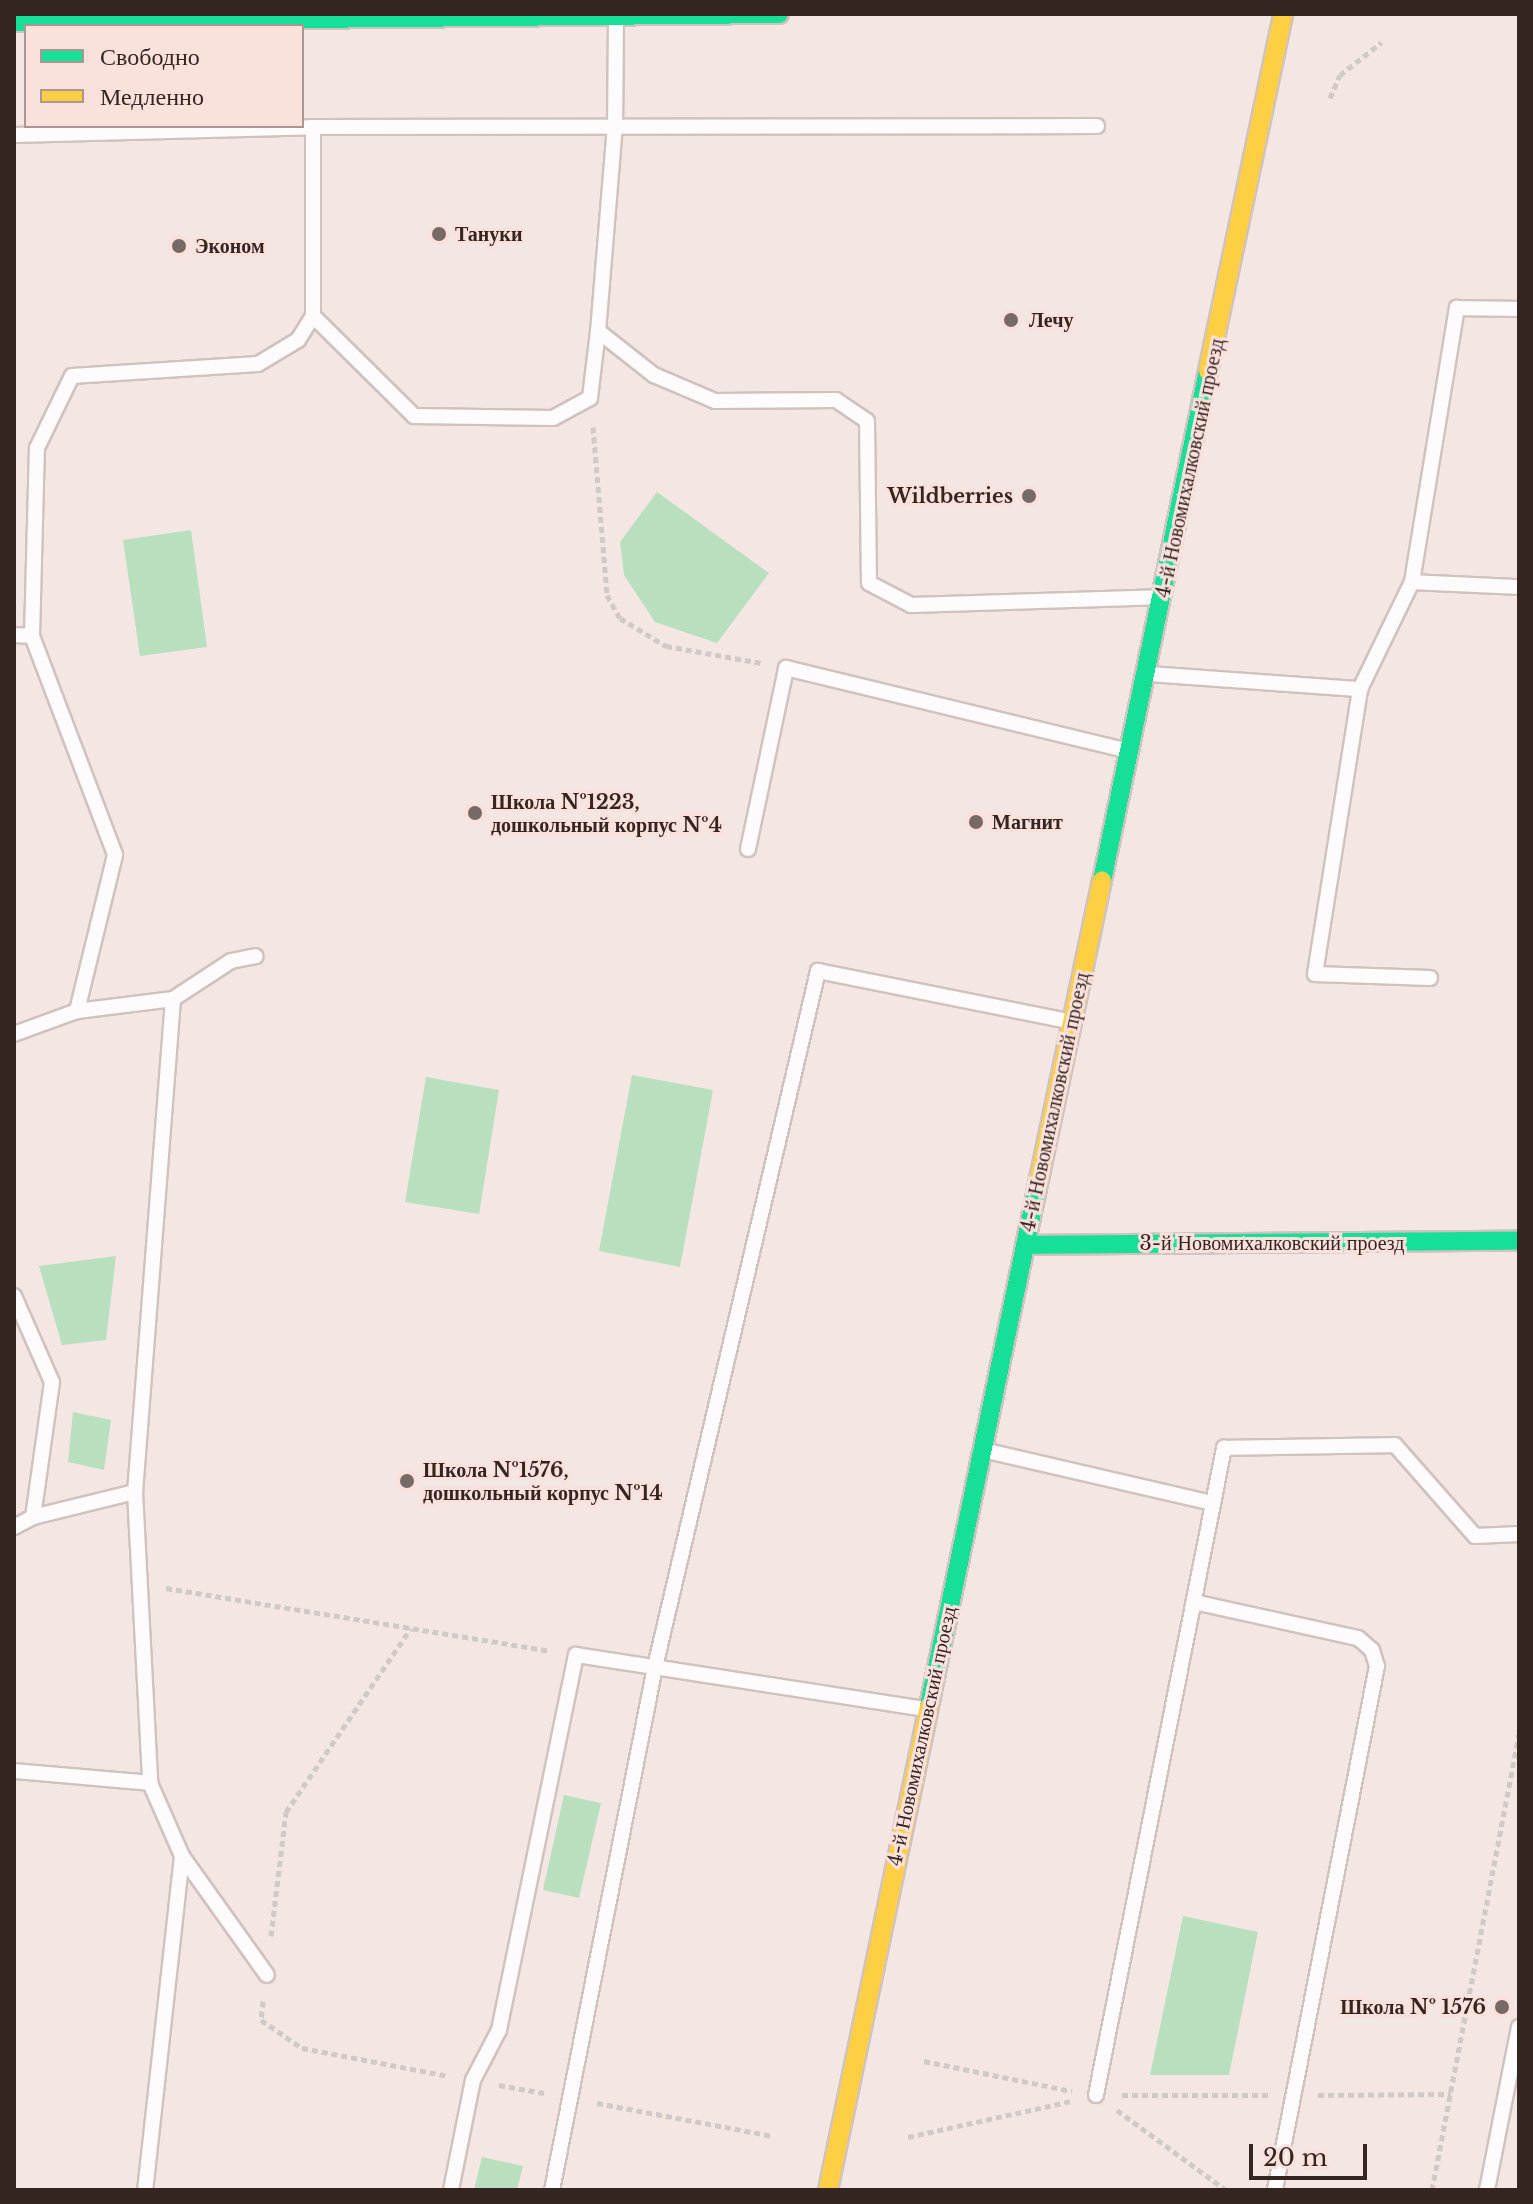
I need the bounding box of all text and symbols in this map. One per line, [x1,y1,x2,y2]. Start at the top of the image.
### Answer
legend [24,24,304,128]
text: Свободно [100,42,200,71]
text: Медленно [100,82,204,111]
place label: Тануки [455,222,522,246]
marker: Тануки [430,225,448,243]
place label: Эконом [195,234,265,258]
marker: Эконом [170,237,188,255]
place label: Лечу [1029,308,1073,332]
marker: Лечу [1000,309,1022,331]
street label: 4-й Новомихалковский проезд [1151,336,1229,600]
place label: Wildberries [887,484,1013,508]
marker: Wildberries [1020,487,1038,505]
place label: Школа №1223, дошкольный корпус №4 [491,790,722,837]
marker: Школа №1223, дошкольный корпус №4 [466,804,484,822]
place label: Магнит [992,810,1063,834]
marker: Магнит [967,813,985,831]
street label: 4-й Новомихалковский проезд [1016,970,1094,1234]
street label: 3-й Новомихалковский проезд [1139,1231,1405,1255]
place label: Школа №1576, дошкольный корпус №14 [423,1458,663,1505]
marker: Школа №1576, дошкольный корпус №14 [398,1472,416,1490]
street label: 4-й Новомихалковский проезд [883,1604,961,1868]
place label: Школа № 1576 [1340,1995,1486,2019]
marker: Школа № 1576 [1493,1998,1511,2016]
scale bar [1253,2128,1371,2178]
text: 20 m [1263,2143,1328,2172]

